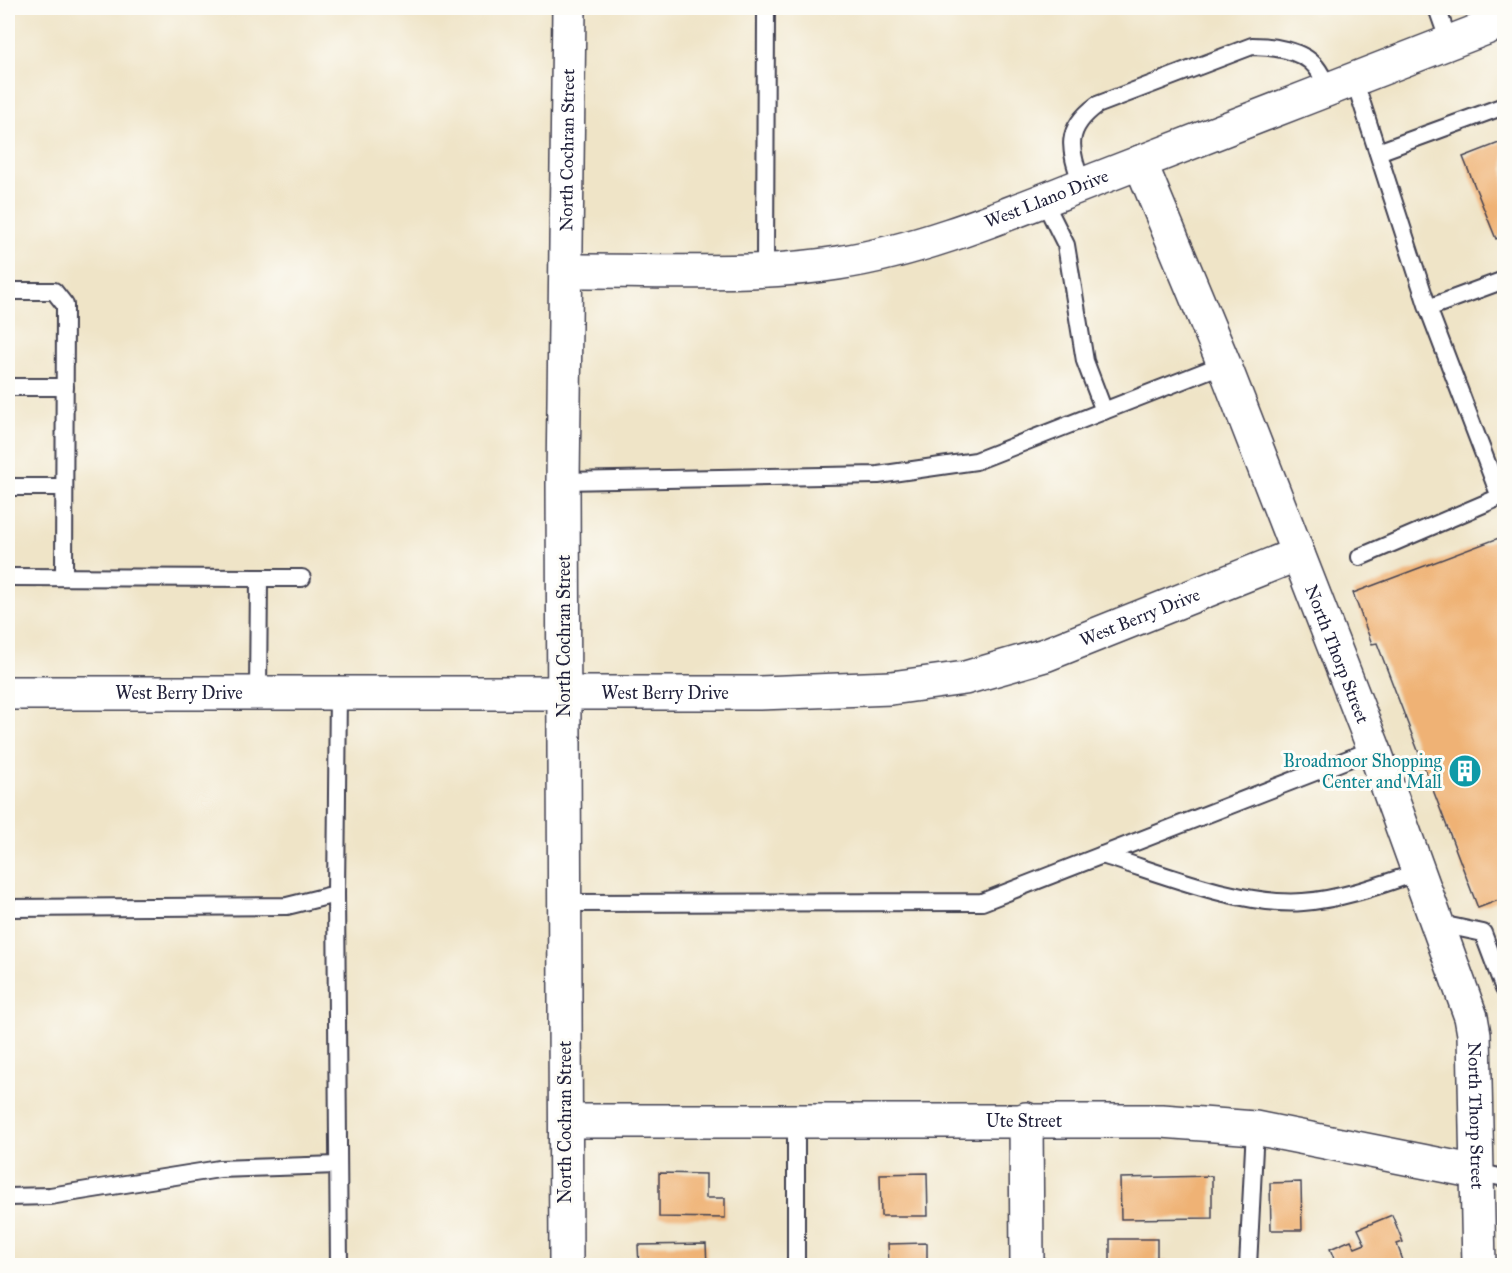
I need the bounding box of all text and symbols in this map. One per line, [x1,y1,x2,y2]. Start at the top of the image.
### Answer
street label: North Cochran Street [555,68,579,232]
street label: West Llano Drive [981,165,1111,233]
street label: North Cochran Street [553,554,575,717]
street label: North Thorp Street [1300,582,1374,727]
street label: West Berry Drive [1076,583,1203,651]
street label: West Berry Drive [115,682,243,704]
street label: West Berry Drive [601,682,729,704]
place label: Broadmoor Shopping Center and Mall [1283,750,1443,793]
building icon: Broadmoor Shopping Center and Mall [1447,753,1483,789]
street label: North Cochran Street [554,1040,576,1203]
street label: North Thorp Street [1463,1042,1488,1190]
street label: Ute Street [986,1110,1063,1132]

